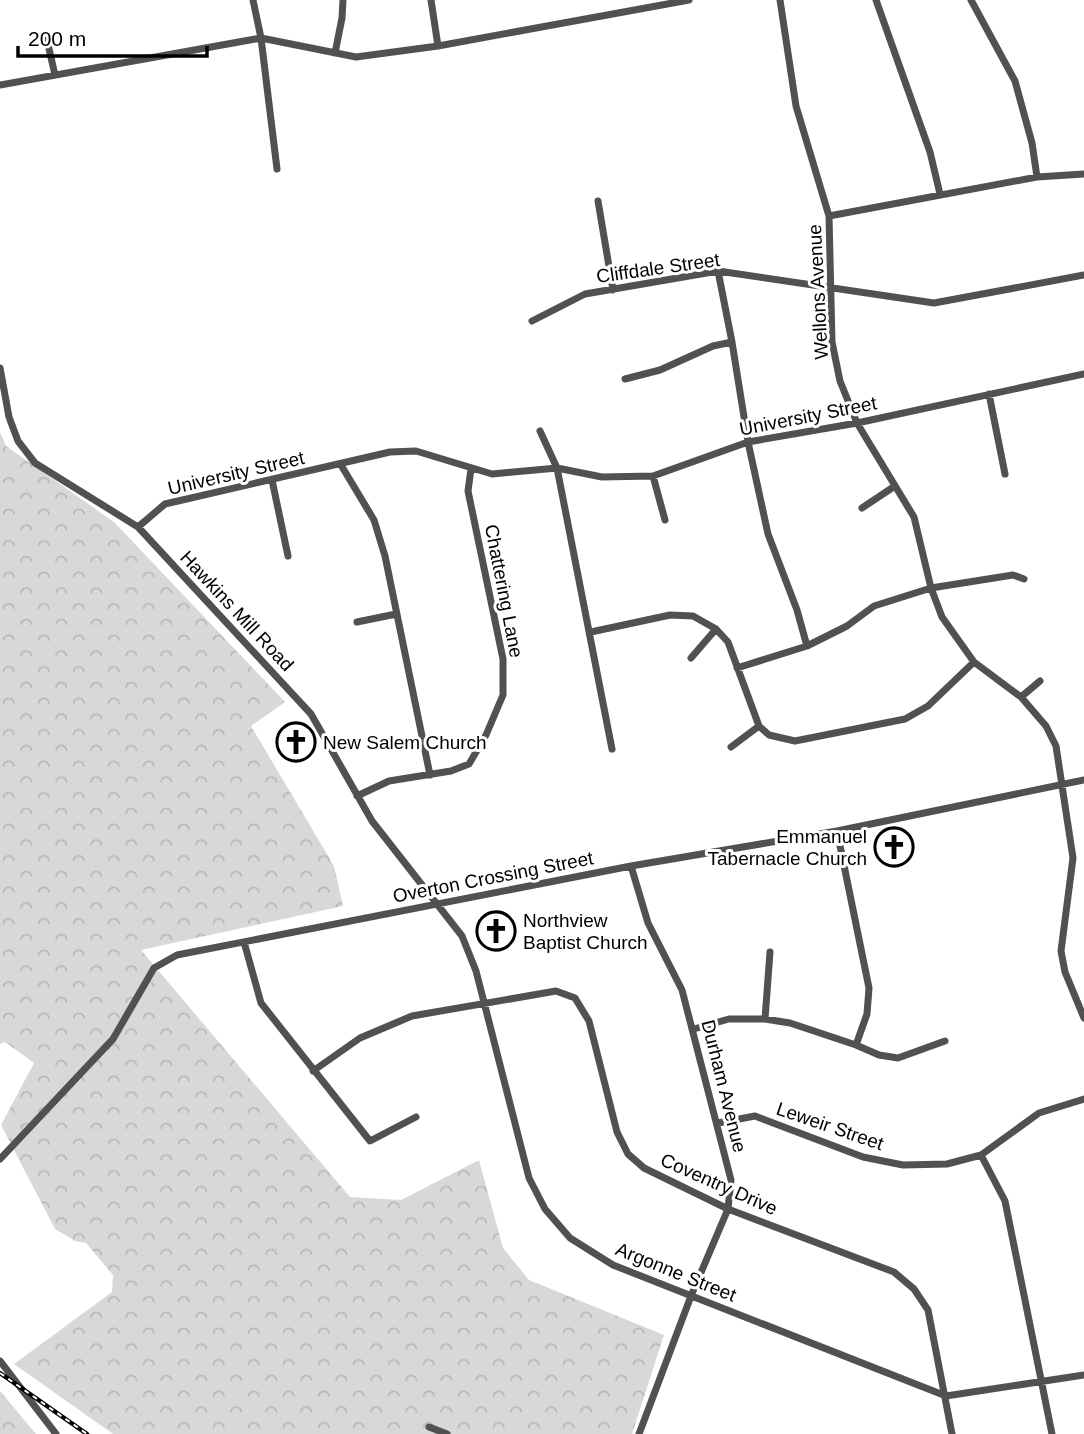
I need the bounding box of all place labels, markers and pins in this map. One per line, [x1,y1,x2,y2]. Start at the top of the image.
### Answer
church icon: New Salem Church [275,721,317,763]
place label: New Salem Church [323,732,487,753]
place label: Emmanuel Tabernacle Church [708,826,867,869]
church icon: Emmanuel Tabernacle Church [873,826,915,868]
church icon: Northview Baptist Church [475,910,517,952]
place label: Northview Baptist Church [523,910,648,953]

